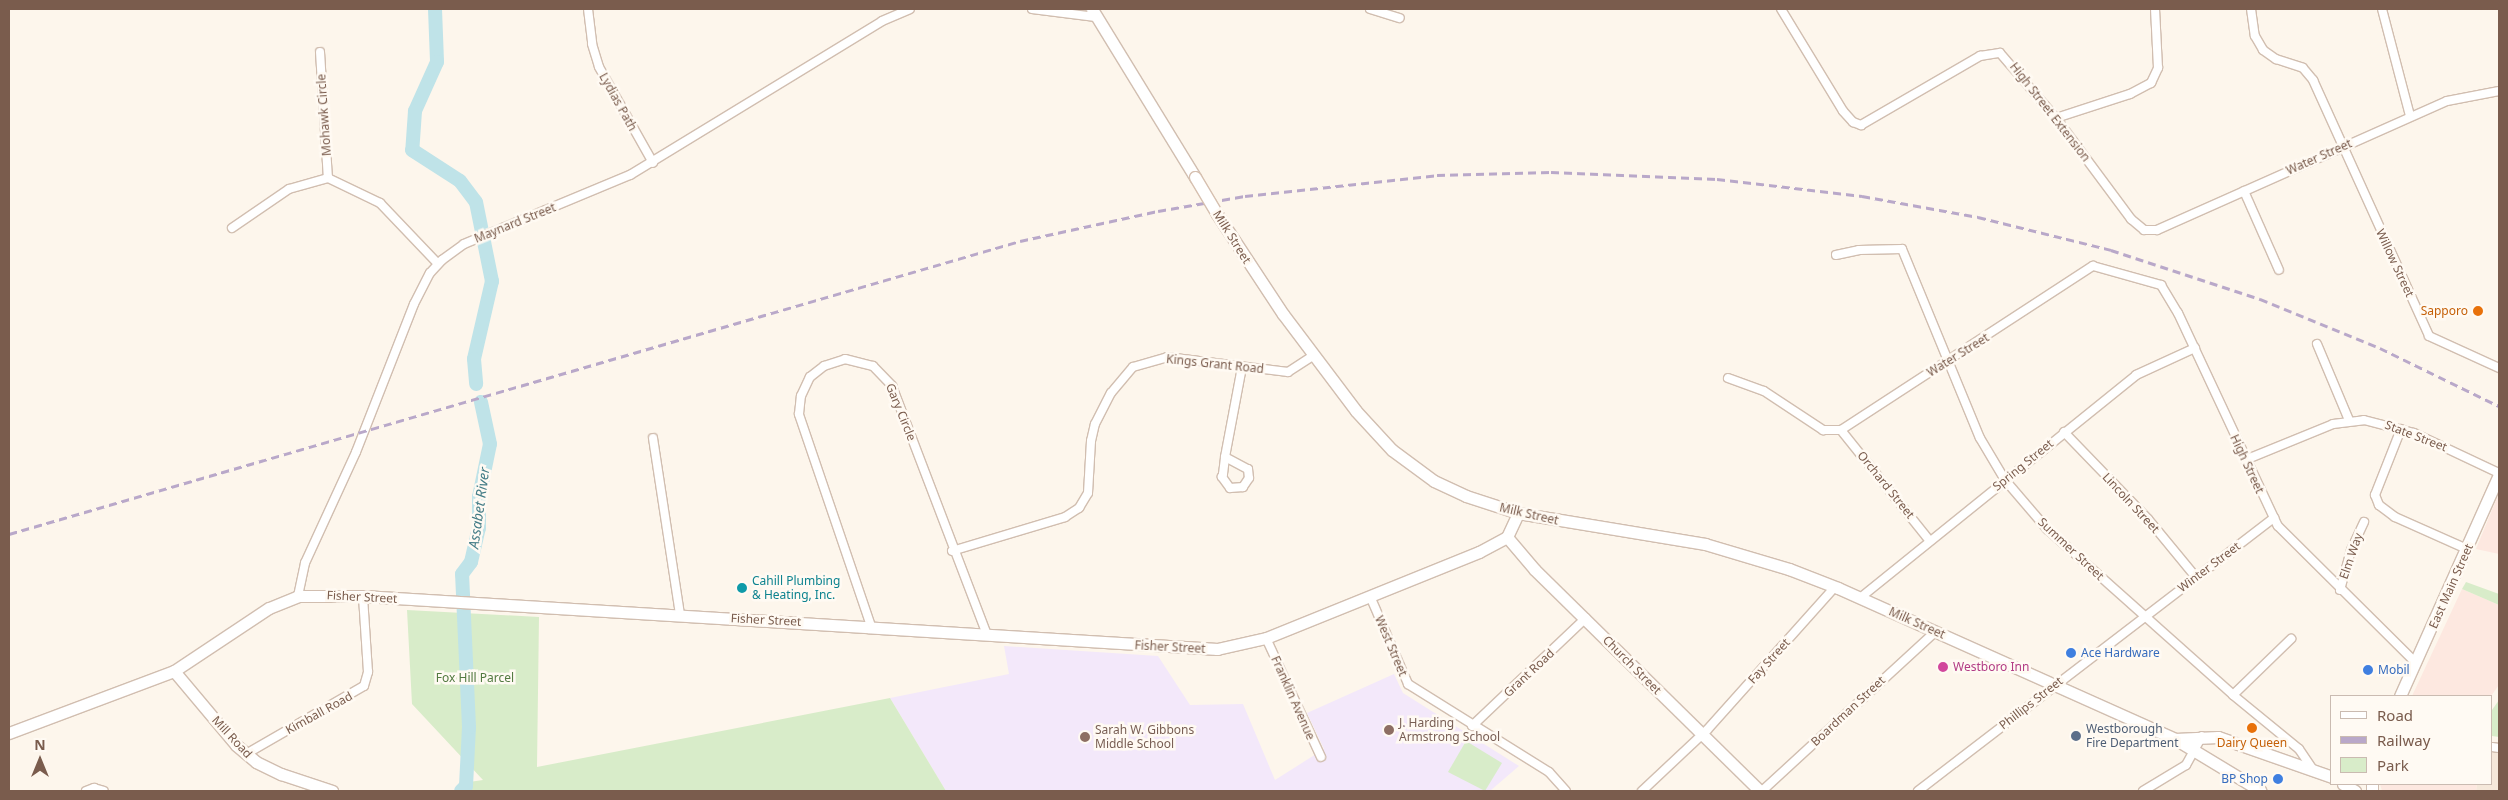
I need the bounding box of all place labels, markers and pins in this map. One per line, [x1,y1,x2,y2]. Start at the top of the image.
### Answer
place label: Sapporo [2421,304,2468,318]
marker: Sapporo [2472,305,2484,317]
place label: Cahill Plumbing & Heating, Inc. [752,574,840,602]
marker: Cahill Plumbing & Heating, Inc. [736,582,748,594]
place label: Ace Hardware [2081,646,2160,660]
marker: Ace Hardware [2065,647,2077,659]
place label: Westboro Inn [1953,660,2029,674]
marker: Westboro Inn [1937,661,1949,673]
place label: Mobil [2378,663,2410,677]
marker: Mobil [2362,664,2374,676]
place label: J. Harding Armstrong School [1399,716,1500,744]
place label: Westborough Fire Department [2086,722,2179,750]
marker: Dairy Queen [2246,722,2258,734]
place label: Sarah W. Gibbons Middle School [1095,723,1194,751]
marker: J. Harding Armstrong School [1383,724,1395,736]
marker: Westborough Fire Department [2070,730,2082,742]
marker: Sarah W. Gibbons Middle School [1079,731,1091,743]
place label: Dairy Queen [2217,736,2287,750]
place label: BP Shop [2221,772,2268,786]
marker: BP Shop [2272,773,2284,785]

